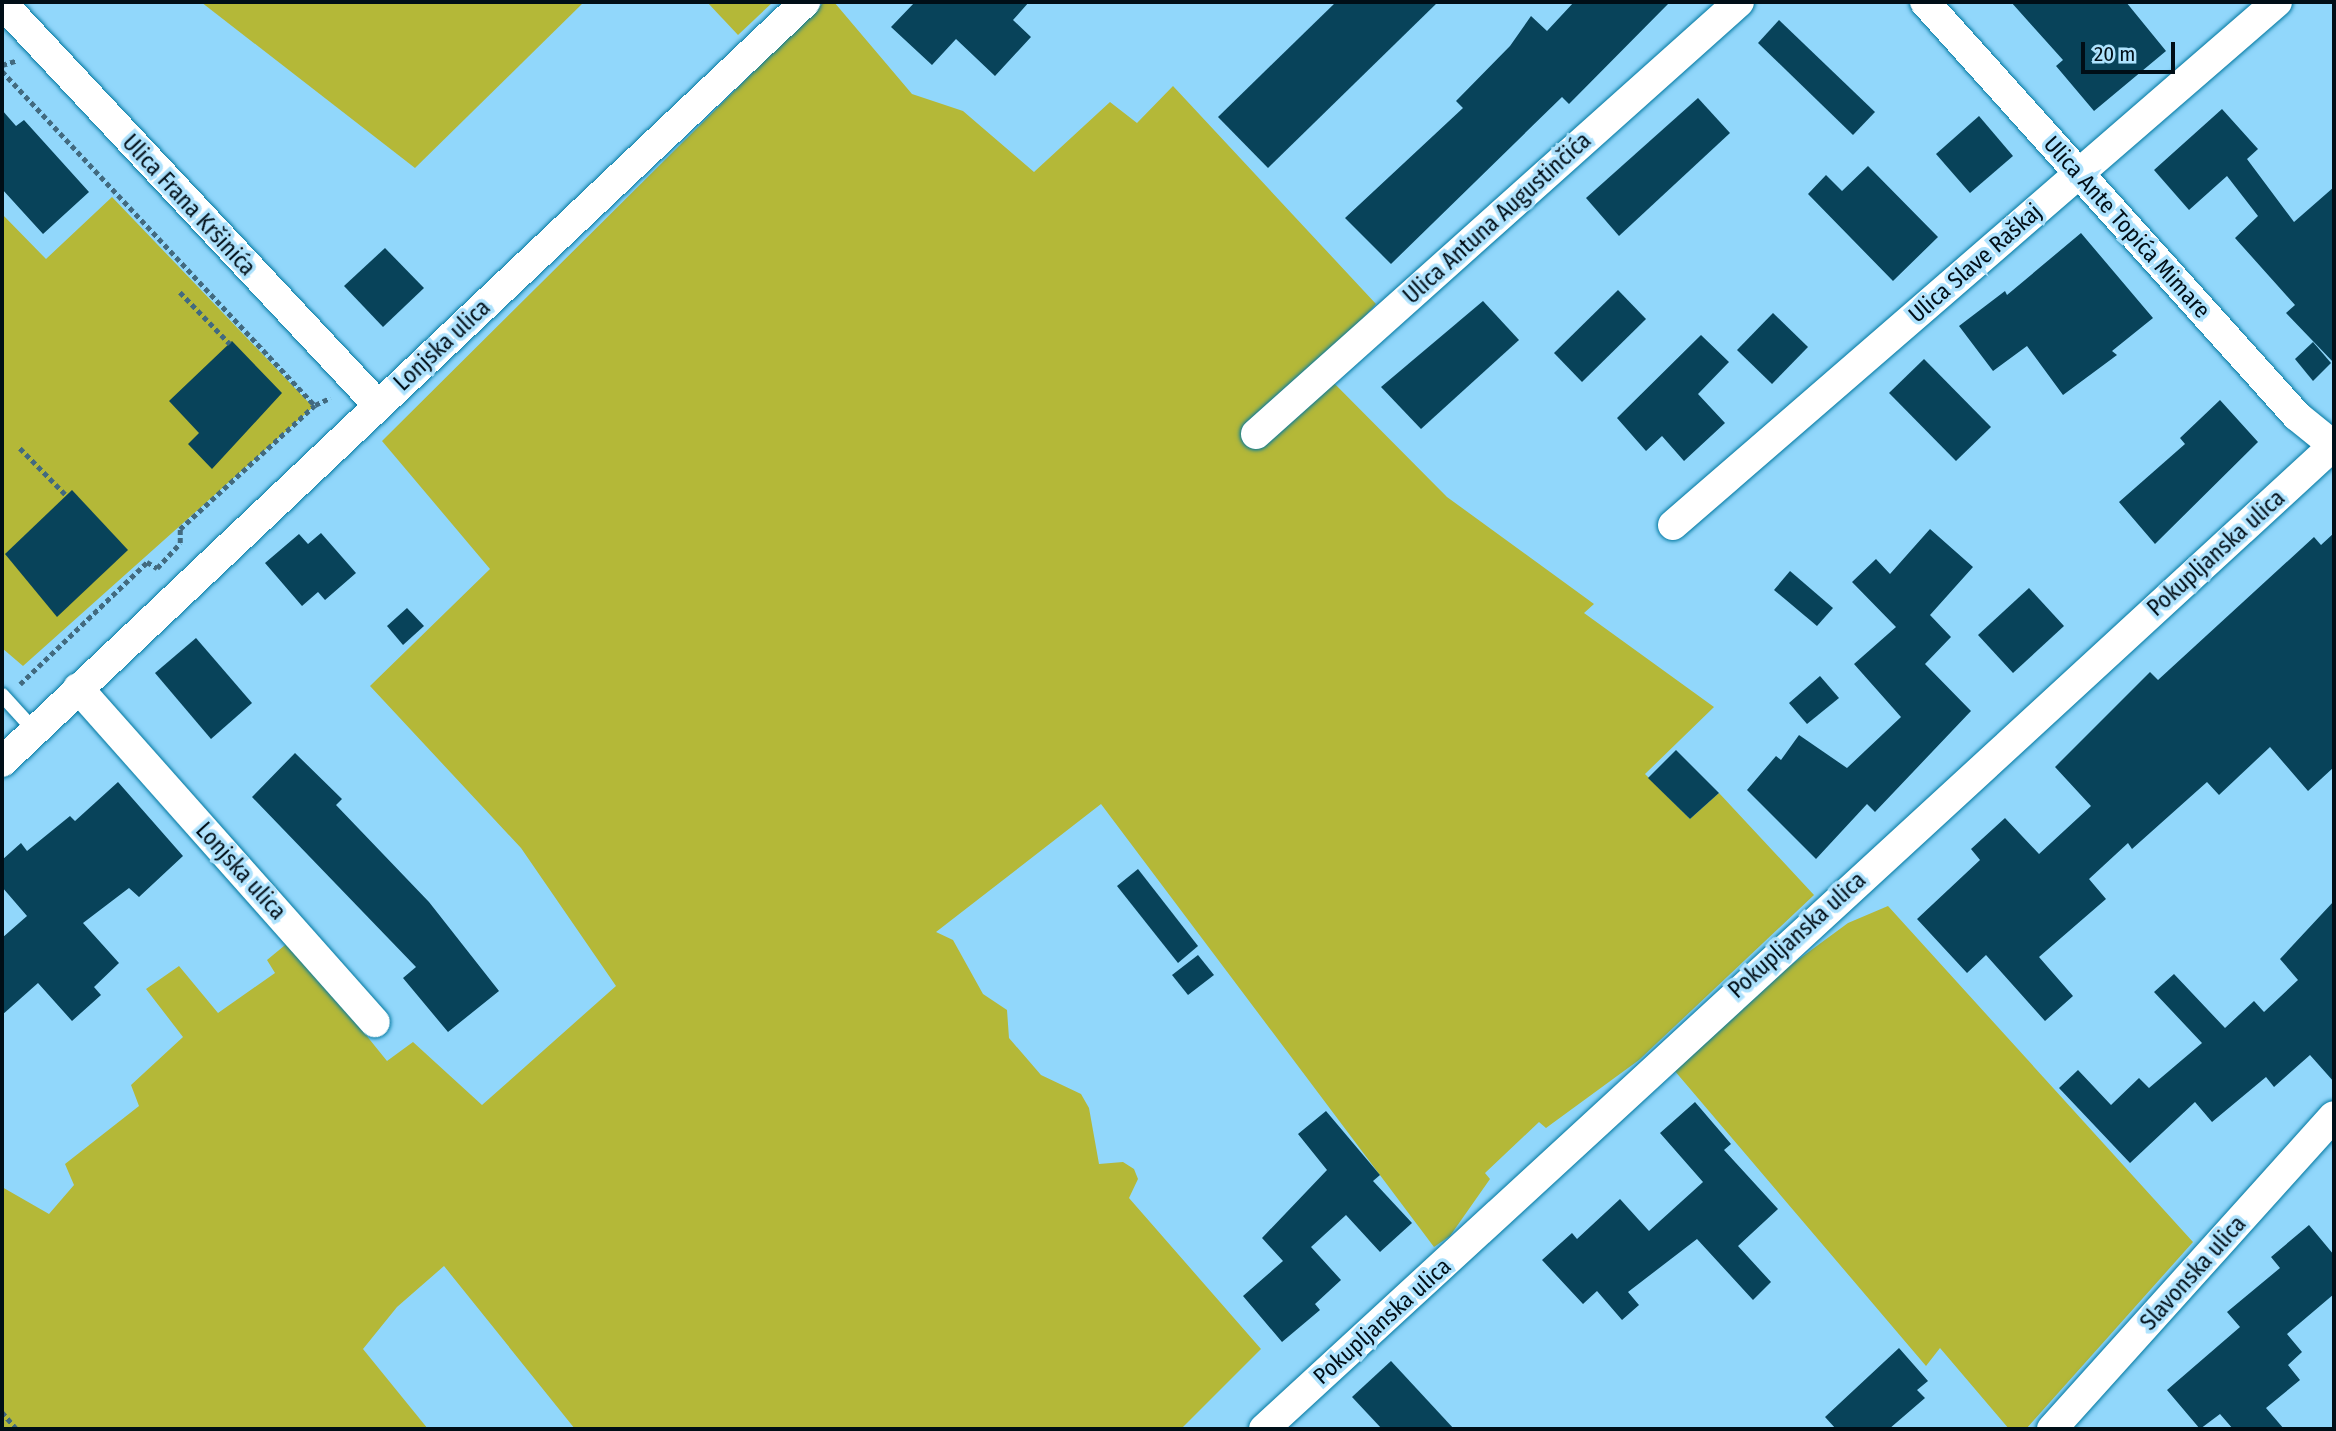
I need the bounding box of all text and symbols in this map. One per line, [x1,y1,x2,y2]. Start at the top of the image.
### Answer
scale bar [2084,28,2178,72]
text: 20 m [2094,41,2135,67]
street label: Ulica Antuna Augustinčića [1398,127,1596,309]
street label: Ulica Frana Kršinića [117,129,261,281]
street label: Ulica Ante Topića Mimare [2038,130,2216,324]
street label: Ulica Slave Raškaj [1903,198,2047,328]
street label: Lonjska ulica [388,294,496,396]
street label: Pokupljanska ulica [2142,484,2290,622]
street label: Lonjska ulica [190,817,292,925]
street label: Pokupljanska ulica [1723,866,1871,1004]
street label: Slavonska ulica [2134,1210,2252,1336]
street label: Pokupljanska ulica [1308,1252,1456,1390]

